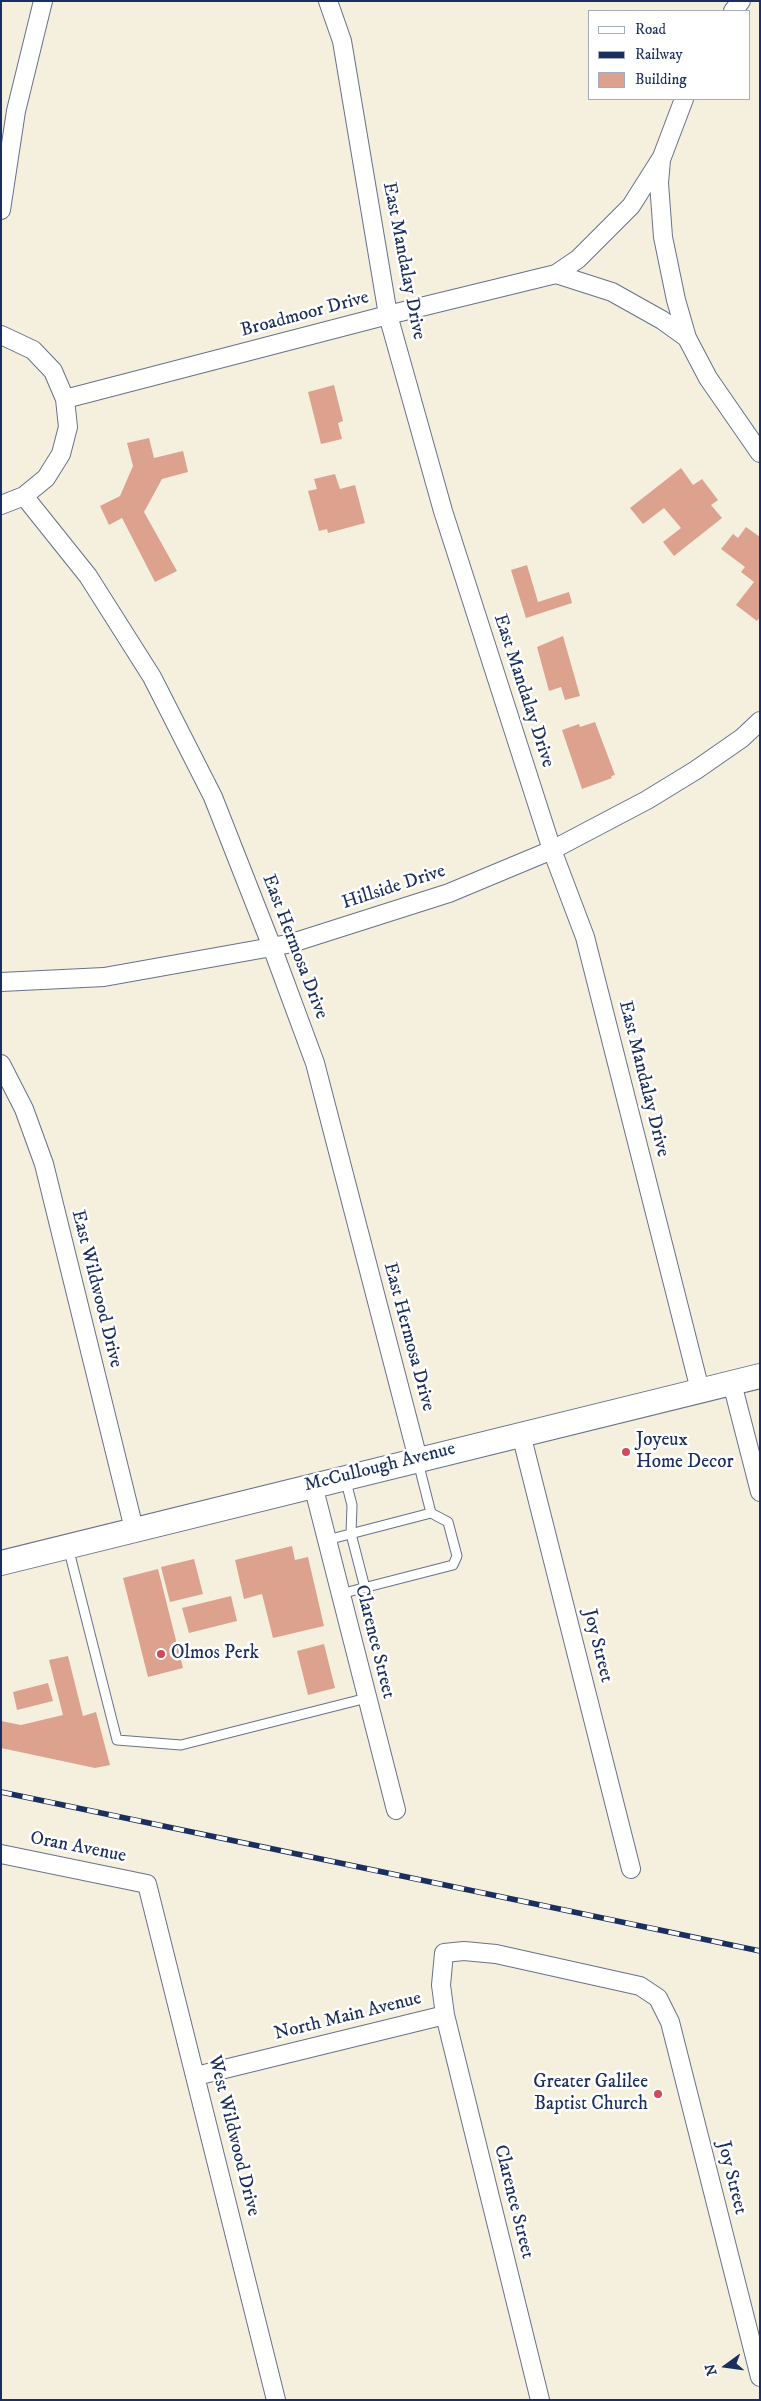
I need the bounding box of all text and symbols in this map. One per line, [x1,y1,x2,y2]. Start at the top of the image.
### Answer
legend [588,10,751,100]
text: Road [635,20,666,39]
text: Railway [635,45,683,64]
text: Building [635,70,687,89]
street label: East Mandalay Drive [377,180,429,342]
street label: Broadmoor Drive [238,287,372,343]
street label: East Mandalay Drive [487,611,559,771]
street label: Hillside Drive [339,861,449,915]
street label: East Hermosa Drive [256,872,332,1022]
street label: East Mandalay Drive [613,999,673,1159]
street label: East Wildwood Drive [65,1208,127,1370]
street label: East Hermosa Drive [377,1260,439,1414]
place label: Joyeux Home Decor [636,1430,734,1474]
street label: McCullough Avenue [302,1438,458,1498]
marker: Joyeux Home Decor [620,1446,632,1458]
street label: Clarence Street [349,1583,399,1701]
street label: Joy Street [577,1607,617,1685]
place label: Olmos Perk [171,1643,259,1665]
marker: Olmos Perk [155,1648,167,1660]
street label: Oran Avenue [28,1828,128,1868]
street label: North Main Avenue [272,1988,424,2046]
street label: West Wildwood Drive [202,2053,264,2219]
place label: Greater Galilee Baptist Church [533,2072,648,2116]
marker: Greater Galilee Baptist Church [652,2088,664,2100]
street label: Joy Street [711,2139,751,2217]
street label: Clarence Street [488,2143,538,2261]
north arrow [701,2341,751,2391]
text: N [701,2362,722,2377]

